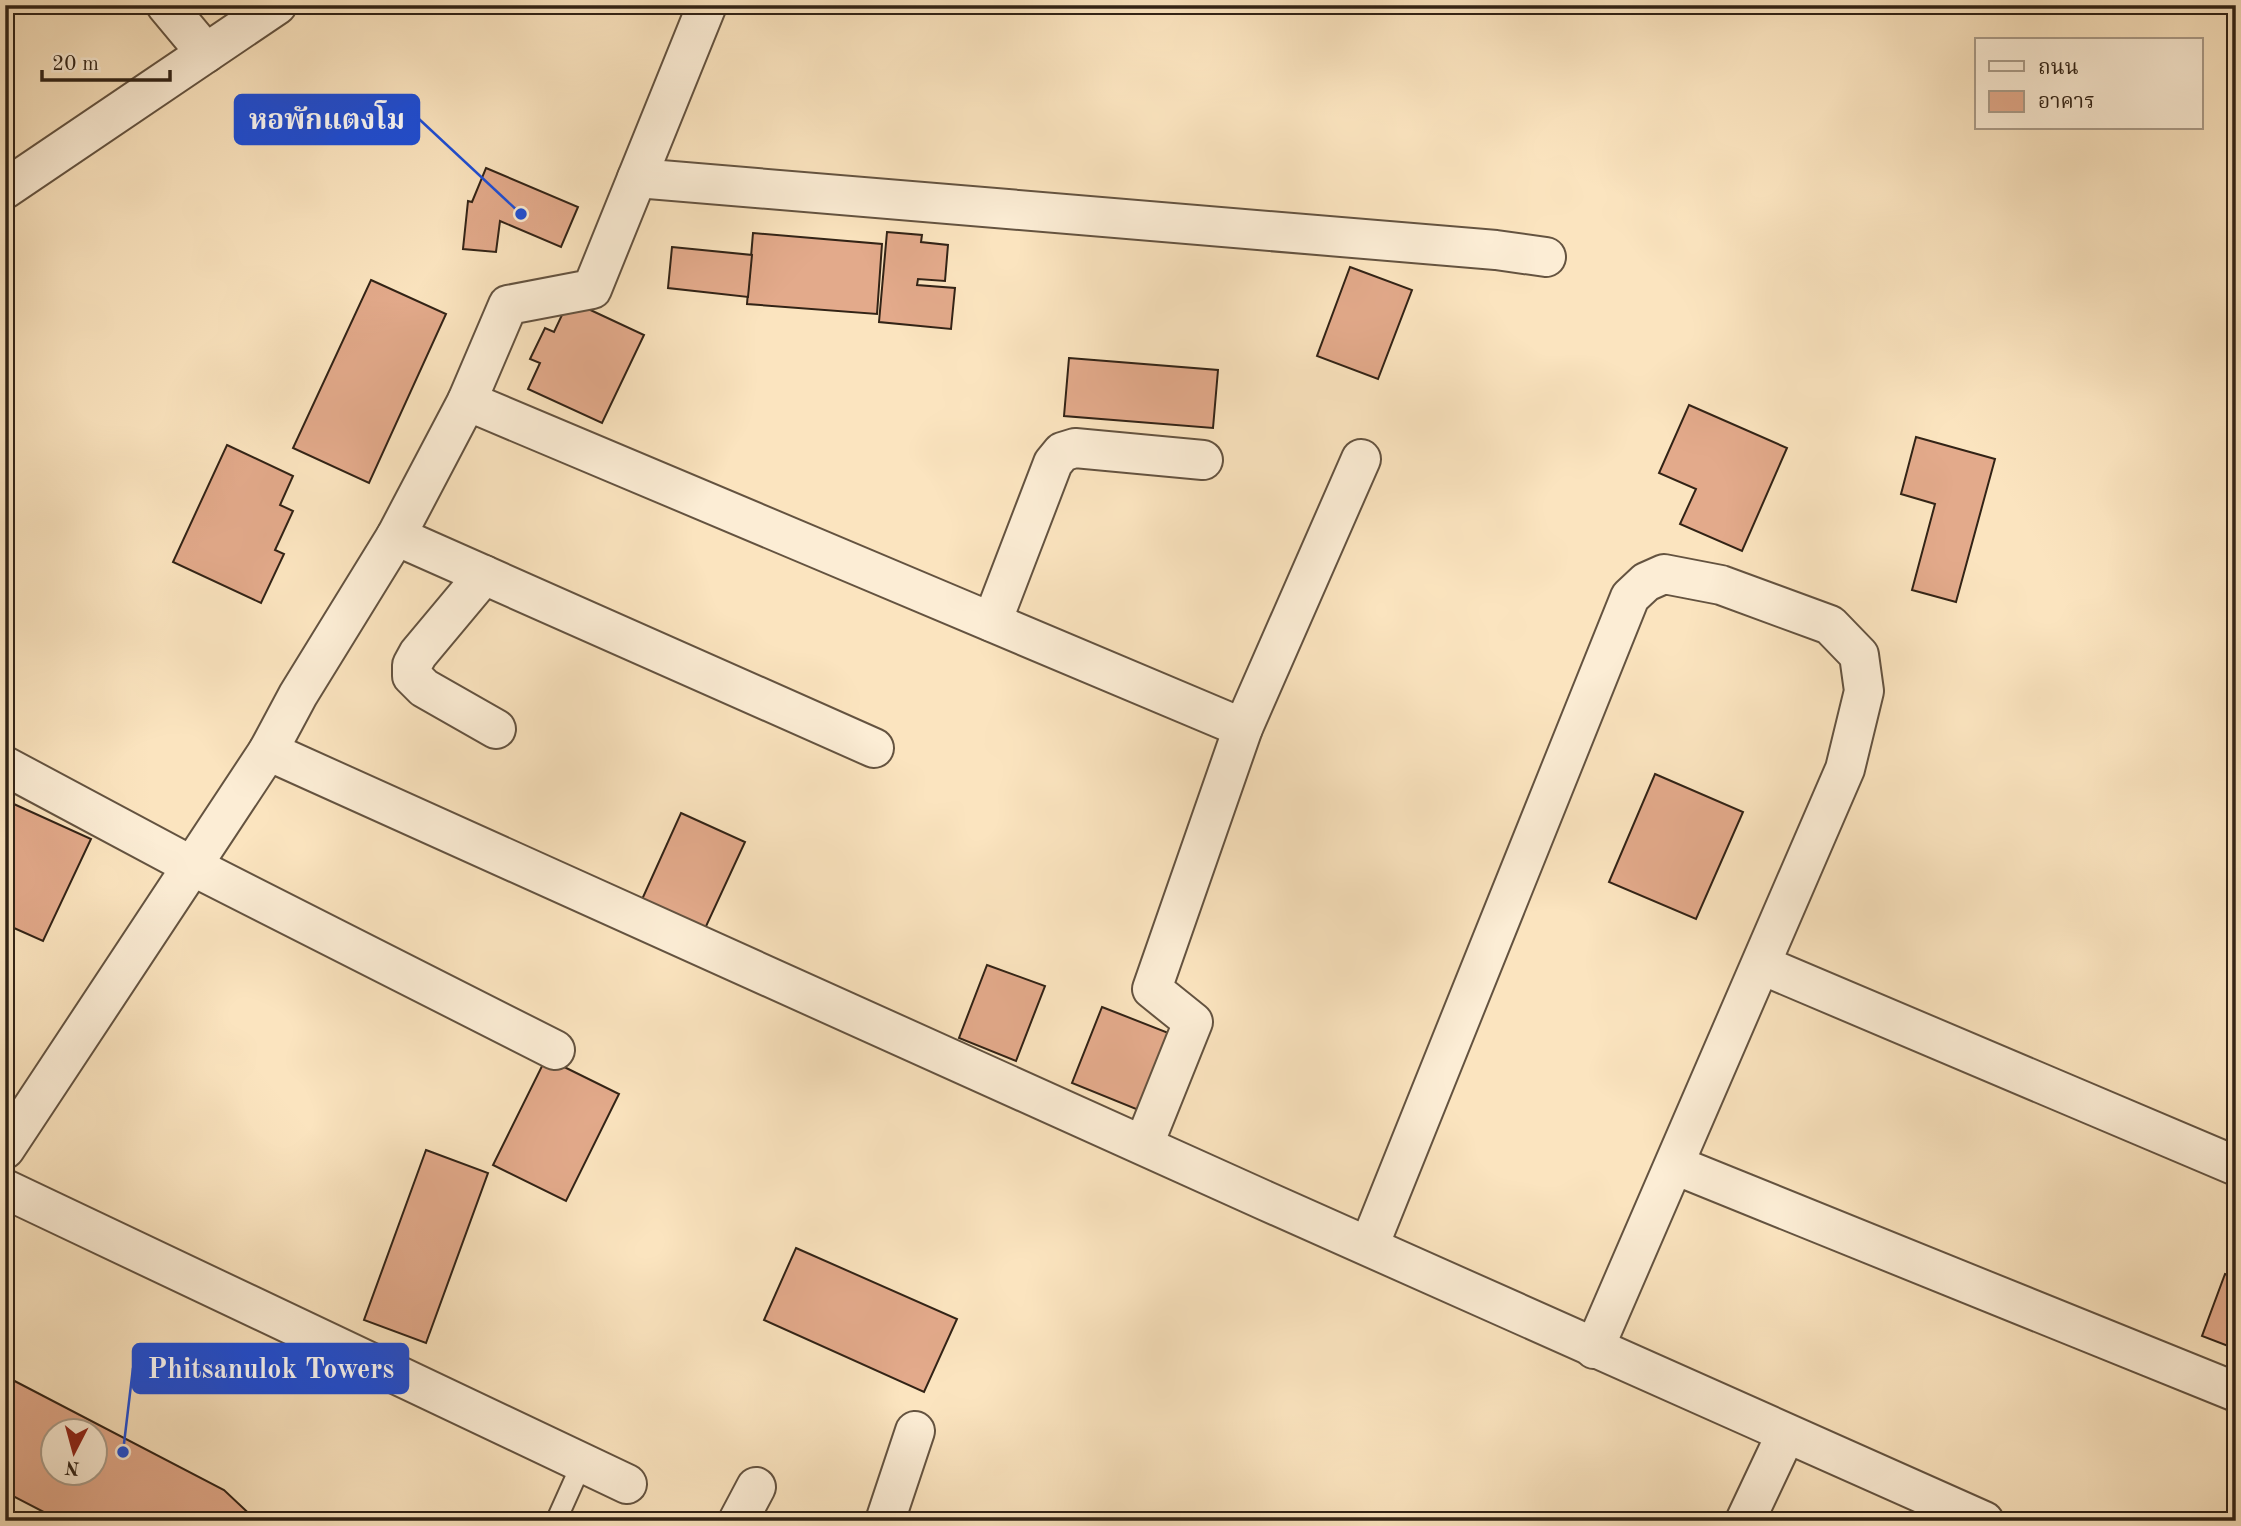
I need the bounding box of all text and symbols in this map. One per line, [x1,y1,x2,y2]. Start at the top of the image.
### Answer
scale bar [42,38,170,82]
legend [1975,38,2202,130]
text: 20 m [52,54,99,75]
text: ถนน [2038,58,2079,79]
text: อาคาร [2038,92,2095,113]
callout: หอพักแตงโม [235,95,419,144]
text: หอพักแตงโม [249,100,405,136]
callout: Phitsanulok Towers [133,1344,408,1393]
text: Phitsanulok Towers [148,1357,394,1385]
north arrow [38,1418,108,1488]
text: N [64,1456,81,1477]

